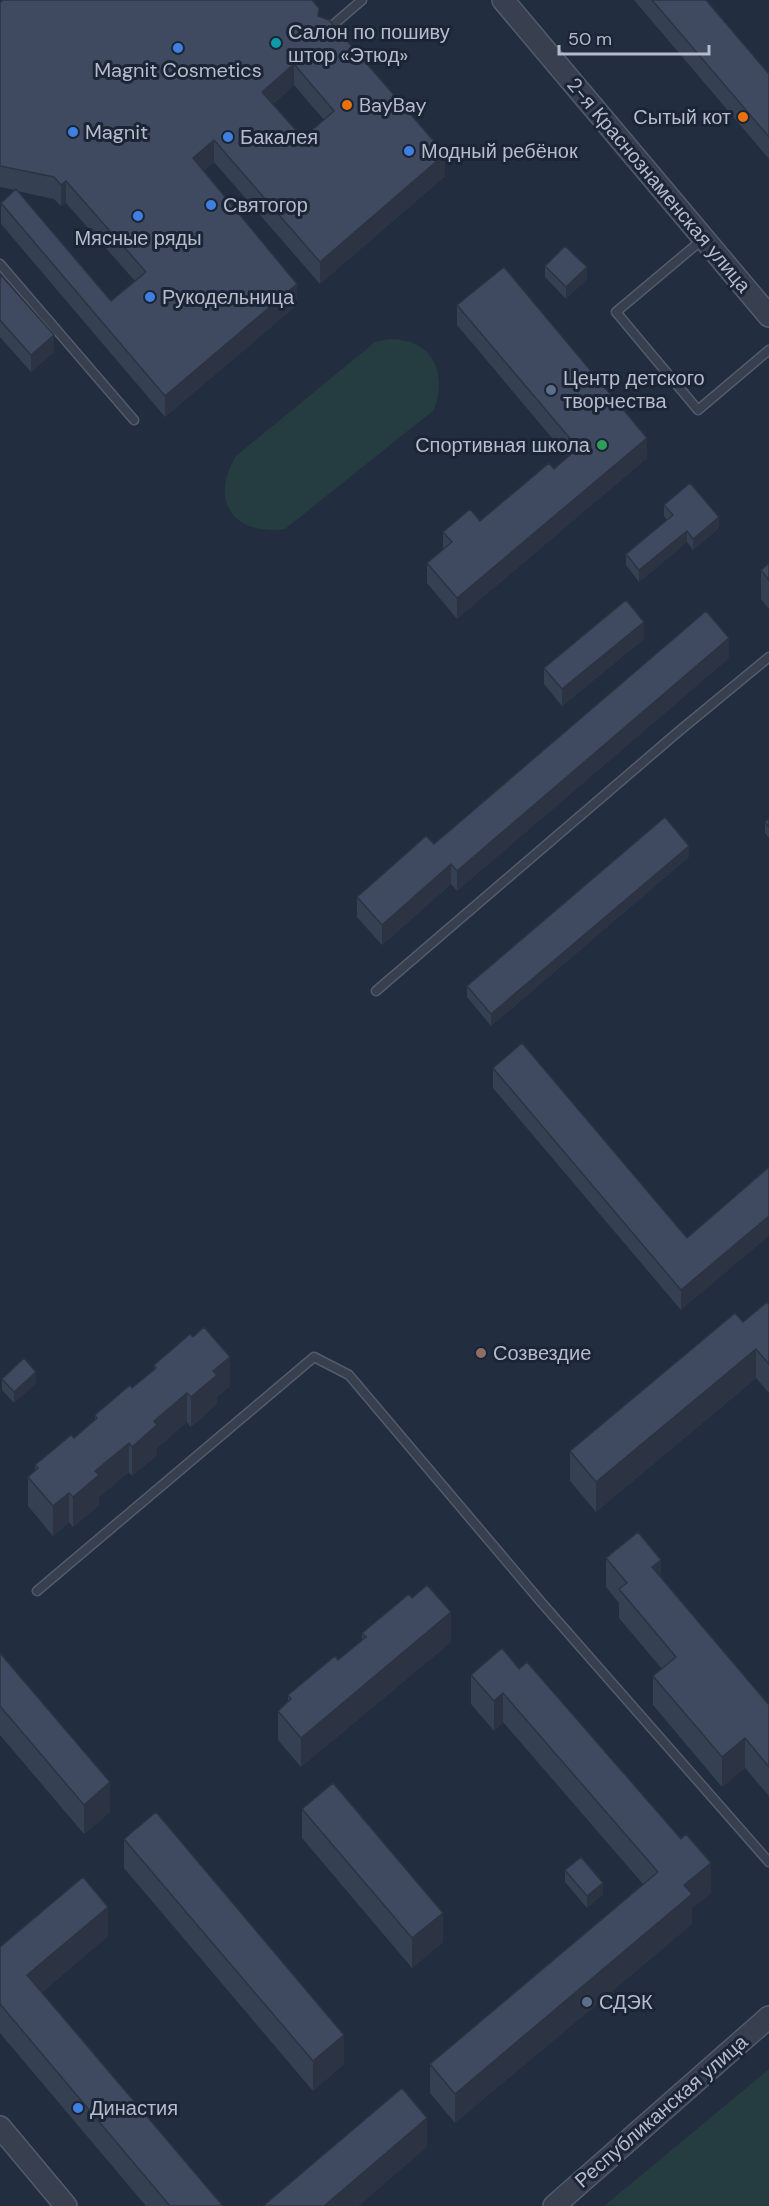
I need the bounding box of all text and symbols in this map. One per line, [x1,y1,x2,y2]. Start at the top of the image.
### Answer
scale bar [559,18,709,56]
place label: Салон по пошиву штор «Этюд» [288,19,450,68]
text: 50 m [568,27,612,51]
marker: Салон по пошиву штор «Этюд» [269,36,283,50]
marker: Magnit Cosmetics [171,41,185,55]
place label: Magnit Cosmetics [94,57,262,83]
street label: 2-я Краснознаменская улица [561,72,757,299]
place label: BayBay [359,92,427,118]
marker: BayBay [340,98,354,112]
place label: Сытый кот [633,104,731,130]
marker: Сытый кот [736,110,750,124]
place label: Magnit [85,119,148,145]
place label: Бакалея [240,124,318,150]
marker: Magnit [66,125,80,139]
marker: Бакалея [221,130,235,144]
place label: Модный ребёнок [421,138,578,164]
marker: Модный ребёнок [402,144,416,158]
place label: Святогор [223,192,308,218]
marker: Святогор [204,198,218,212]
marker: Мясные ряды [131,209,145,223]
place label: Мясные ряды [74,225,202,251]
place label: Рукодельница [162,284,295,310]
marker: Рукодельница [143,290,157,304]
place label: Центр детского творчества [563,365,705,414]
marker: Центр детского творчества [544,383,558,397]
place label: Спортивная школа [415,432,591,458]
marker: Спортивная школа [595,438,609,452]
place label: Созвездие [493,1340,591,1366]
marker: Созвездие [474,1346,488,1360]
place label: СДЭК [599,1989,653,2015]
marker: СДЭК [580,1995,594,2009]
street label: Республиканская улица [569,2028,754,2193]
place label: Династия [90,2095,178,2121]
marker: Династия [71,2101,85,2115]

